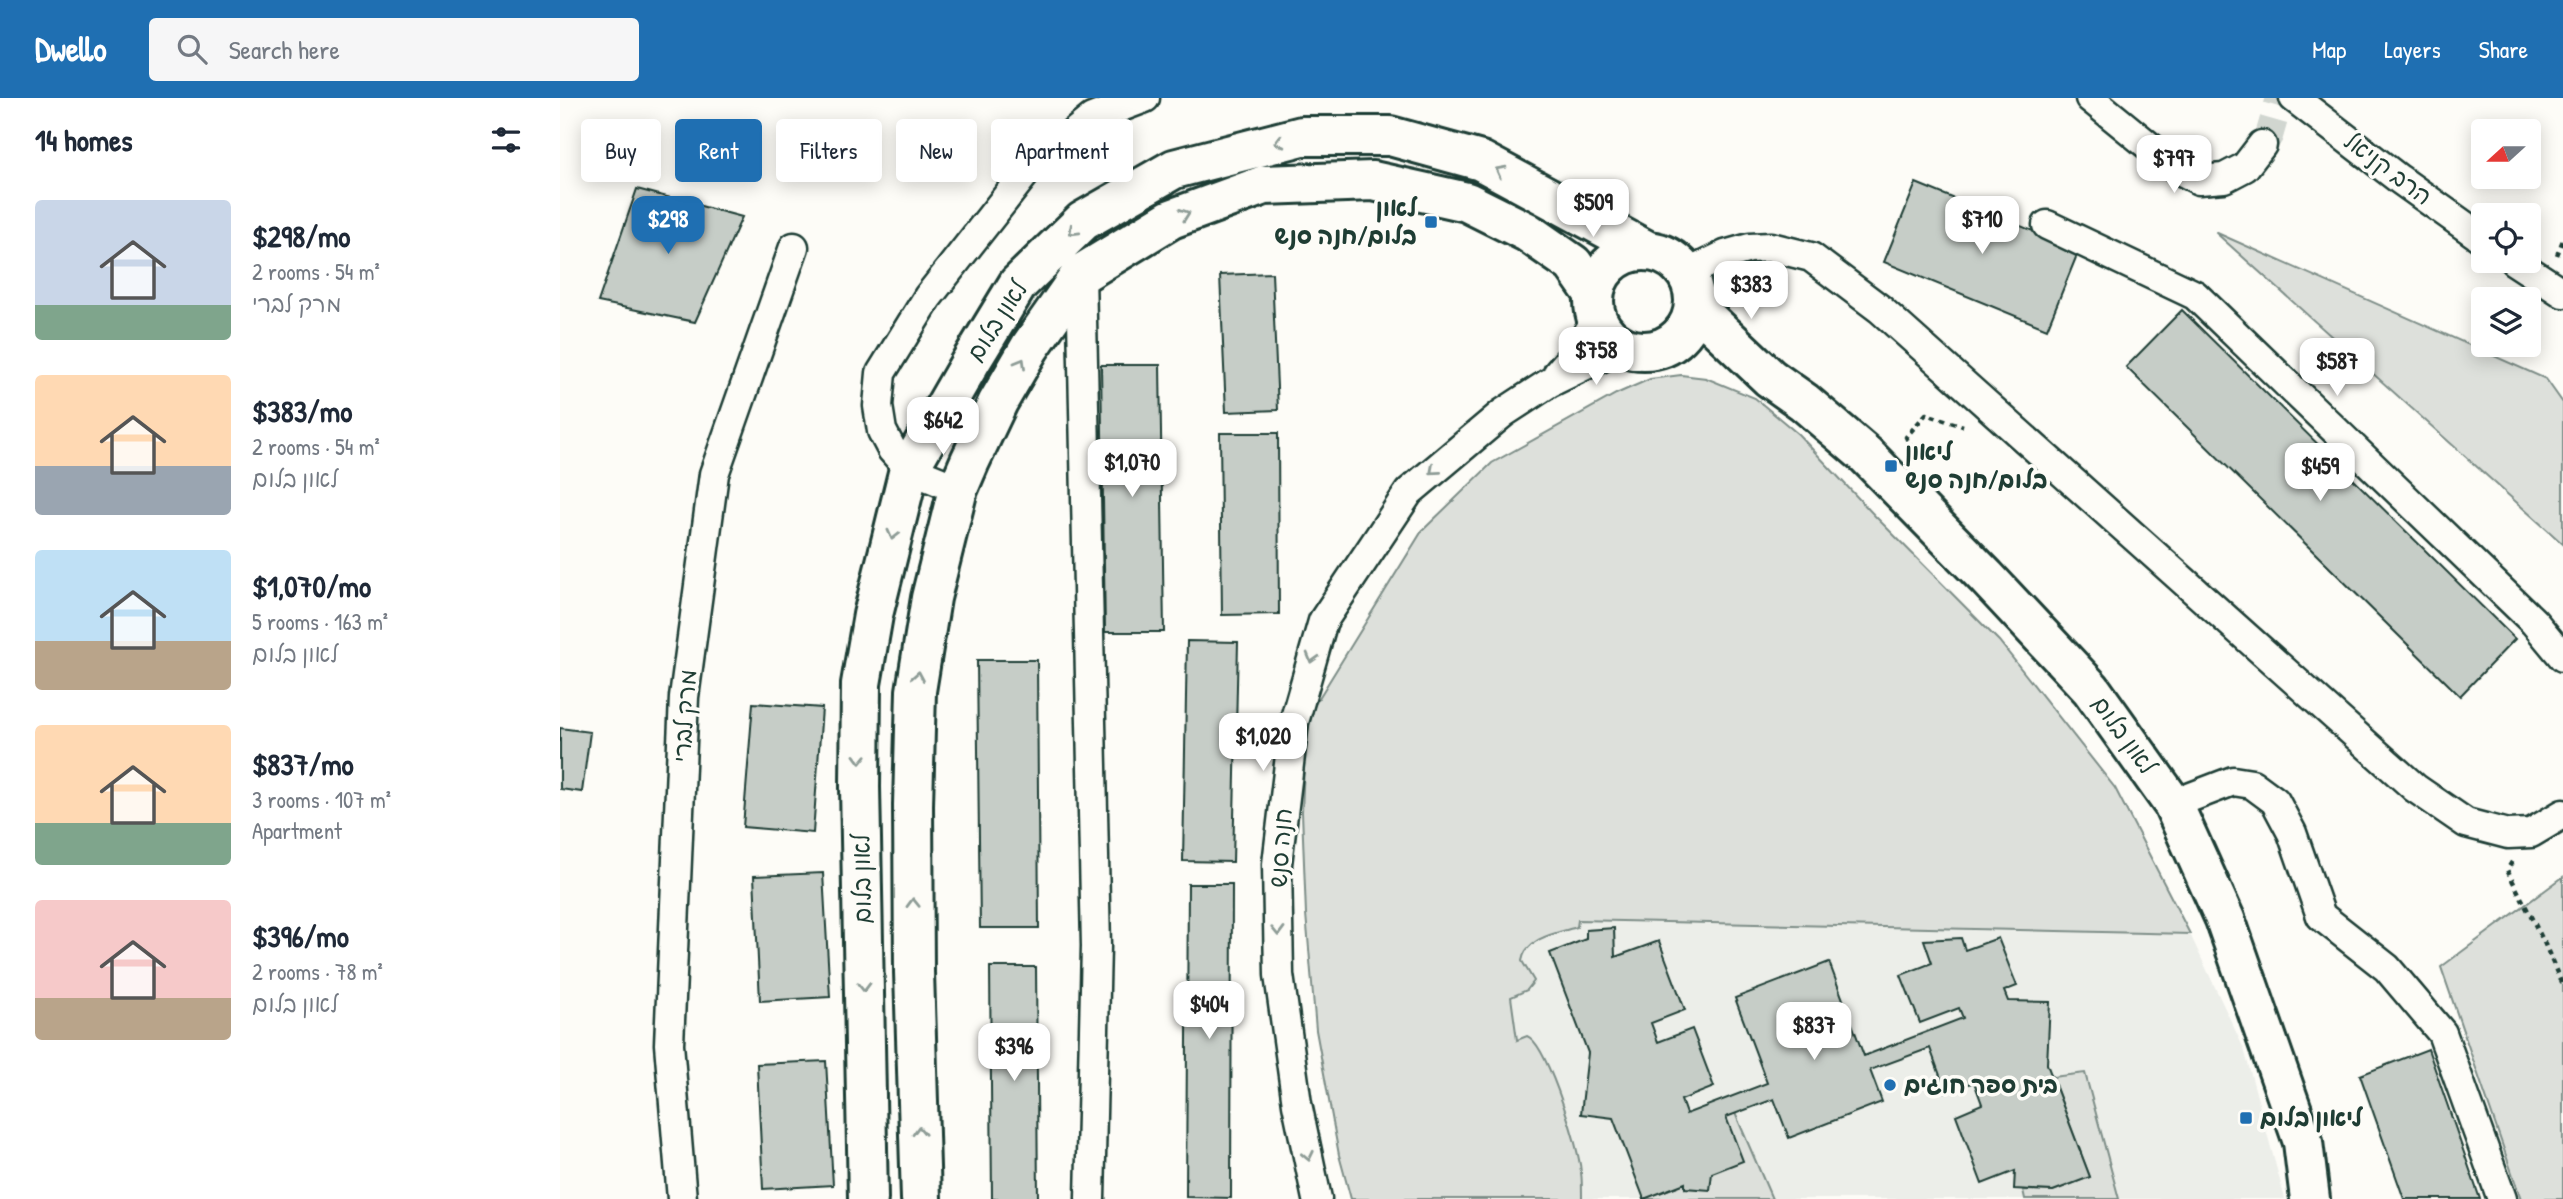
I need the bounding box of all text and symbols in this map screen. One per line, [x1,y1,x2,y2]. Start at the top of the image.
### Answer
search box [149,18,639,81]
text: Dwello [35,27,107,71]
icon: search [173,30,211,68]
text: Search here [229,32,340,67]
text: Map [2312,33,2346,65]
text: Layers [2384,33,2441,65]
text: Share [2479,33,2528,65]
chip: Buy [581,119,661,182]
chip: Rent [675,119,762,182]
chip: Filters [776,119,882,182]
chip: New [896,119,977,182]
chip: Apartment [991,119,1133,182]
north arrow [2471,119,2541,189]
map controls [2471,119,2541,357]
text: 14 homes [35,120,133,160]
icon: filters [487,121,525,159]
street label: הרב קניאל [2338,125,2439,212]
one-way arrow [1273,134,1285,148]
pin: $797 [2133,136,2215,195]
text: $797 [2153,142,2195,173]
one-way arrow [1495,166,1507,179]
pin: $509 [1552,180,1634,239]
text: $509 [1573,186,1613,217]
place label: לאון בלום/חנה סנש [1274,191,1418,251]
pin: $298 [627,197,709,256]
pin: $710 [1941,197,2023,256]
text: $298 [648,203,688,234]
text: $710 [1961,203,2003,234]
button: locate [2471,203,2541,273]
one-way arrow [1179,208,1191,222]
marker: לאון בלום/חנה סנש [1423,214,1439,230]
text: $298/mo [252,216,350,256]
one-way arrow [1068,222,1081,235]
icon: home [91,228,175,312]
text: 2 rooms · 54 m² [252,256,380,287]
pin: $383 [1710,262,1792,321]
text: $383 [1730,268,1772,299]
street label: לאון בלום [958,273,1035,367]
button: layers [2471,287,2541,357]
text: מרק לברי [252,288,341,319]
pin: $758 [1555,328,1637,387]
text: $758 [1575,334,1617,365]
pin: $587 [2296,338,2378,398]
text: $587 [2316,345,2358,376]
one-way arrow [1013,357,1026,370]
text: $383/mo [252,391,352,431]
pin: $642 [902,398,984,457]
icon: home [91,403,175,487]
text: $642 [923,404,963,435]
text: 2 rooms · 54 m² [252,431,380,462]
place label: ליאון בלום/חנה סנש [1905,435,2048,495]
pin: $1,070 [1075,440,1189,499]
pin: $459 [2279,444,2361,503]
text: $1,070 [1104,446,1160,477]
text: $459 [2301,450,2339,481]
marker: ליאון בלום/חנה סנש [1883,458,1899,474]
one-way arrow [1430,462,1443,474]
text: לאון בלום [252,463,338,494]
one-way arrow [887,529,901,541]
text: $1,070/mo [252,566,371,606]
icon: home [91,578,175,662]
text: 5 rooms · 163 m² [252,606,388,637]
text: לאון בלום [252,638,338,669]
one-way arrow [1305,652,1320,664]
street label: מרק לברי [665,668,703,764]
one-way arrow [910,670,925,682]
street label: לאון בלום [2085,689,2165,782]
pin: $1,020 [1206,714,1320,773]
text: $1,020 [1235,720,1291,751]
text: $837/mo [252,744,354,784]
icon: home [91,753,175,837]
one-way arrow [852,754,868,765]
text: 3 rooms · 107 m² [252,784,391,815]
street label: חנה סנש [1261,807,1299,889]
text: Apartment [252,815,342,846]
street label: לאון בלום [844,832,878,924]
one-way arrow [906,898,921,909]
text: $396/mo [252,916,349,956]
one-way arrow [1270,926,1286,937]
icon: home [91,928,175,1012]
text: 2 rooms · 78 m² [252,956,383,987]
one-way arrow [856,982,872,992]
pin: $404 [1168,982,1250,1041]
text: לאון בלום [252,988,338,1019]
text: $404 [1189,988,1229,1019]
pin: $837 [1773,1002,1855,1062]
text: $837 [1792,1009,1836,1040]
pin: $396 [973,1024,1055,1083]
text: $396 [994,1030,1034,1061]
place label: בית ספר חוגים [1904,1068,2058,1100]
marker: בית ספר חוגים [1882,1077,1898,1093]
place label: ליאון בלום [2260,1101,2364,1133]
marker: ליאון בלום [2238,1110,2254,1126]
one-way arrow [911,1125,927,1136]
one-way arrow [1300,1150,1315,1162]

